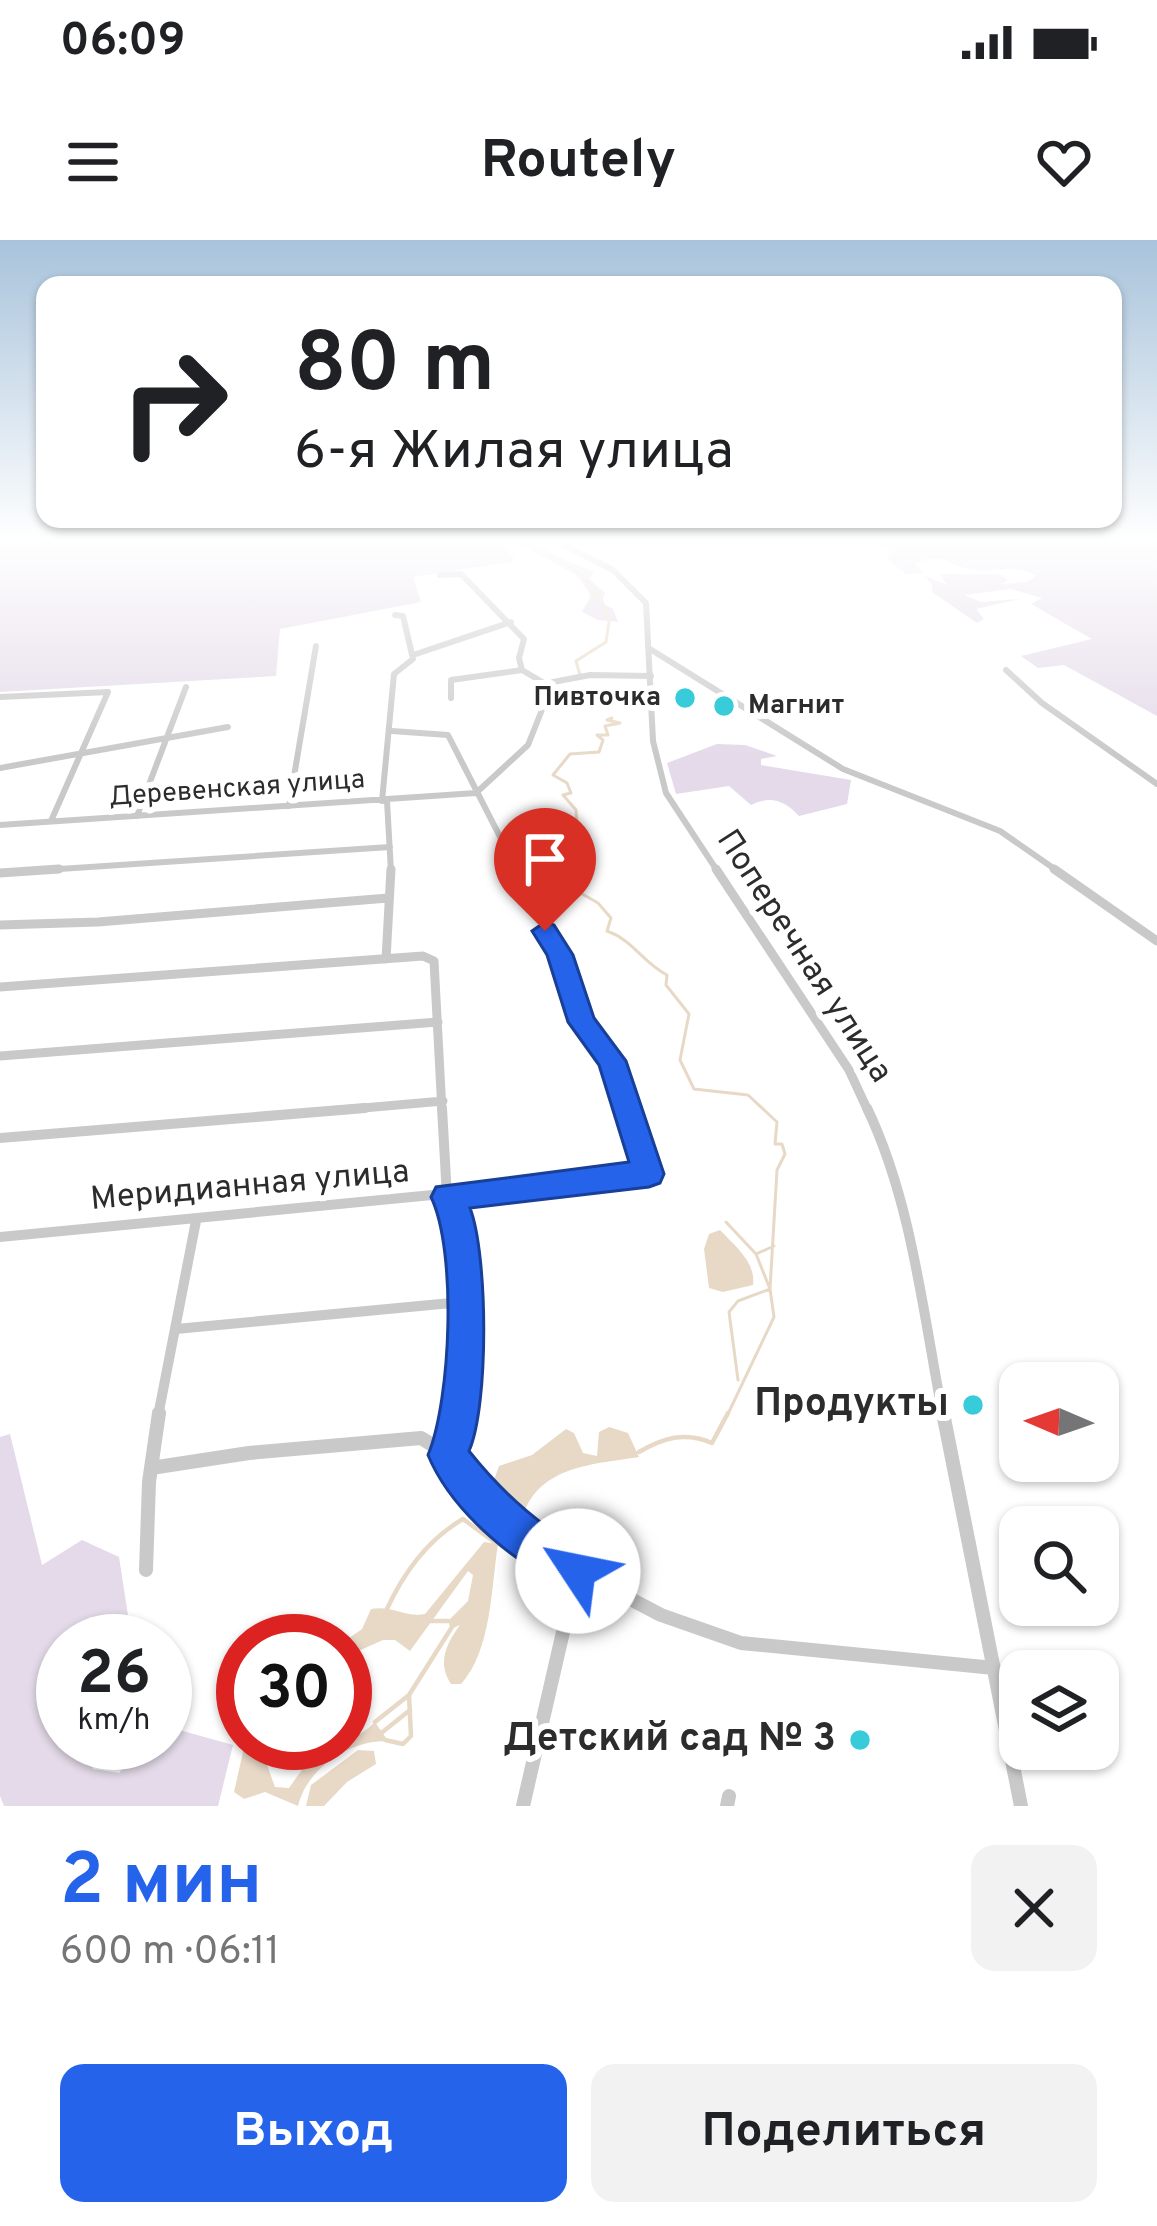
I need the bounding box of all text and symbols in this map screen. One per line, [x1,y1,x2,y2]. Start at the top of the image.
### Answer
text: 06:09 [60,14,185,71]
text: Routely [481,128,676,197]
icon: menu [60,129,126,195]
icon: heart [1031,129,1097,195]
text: 80 m [294,315,495,421]
icon: right [96,324,252,480]
text: 6-я Жилая улица [294,419,734,488]
place label: Пивточка [534,681,661,715]
marker: Пивточка [672,685,698,711]
place label: Магнит [748,689,844,723]
marker: Магнит [711,693,737,719]
street label: Деревенская улица [108,763,366,815]
pin [494,808,596,931]
street label: Поперечная улица [706,823,900,1091]
icon: arrive [512,826,578,892]
street label: Меридианная улица [89,1152,411,1222]
north arrow [999,1362,1119,1482]
map controls [999,1362,1119,1770]
place label: Продукты [754,1381,949,1430]
marker: Продукты [960,1392,986,1418]
button: search [999,1506,1119,1626]
position arrow [515,1508,641,1634]
speed limit sign: 30 [216,1614,372,1770]
text: 26 [77,1639,151,1715]
button: layers [999,1650,1119,1770]
text: km/h [78,1703,150,1740]
place label: Детский сад № 3 [503,1716,836,1765]
marker: Детский сад № 3 [847,1727,873,1753]
text: 2 мин [60,1838,262,1930]
button: close [971,1845,1097,1971]
text: 600 m · 06:11 [60,1929,280,1978]
button: Выход [60,2064,567,2202]
button: Поделиться [591,2064,1097,2202]

